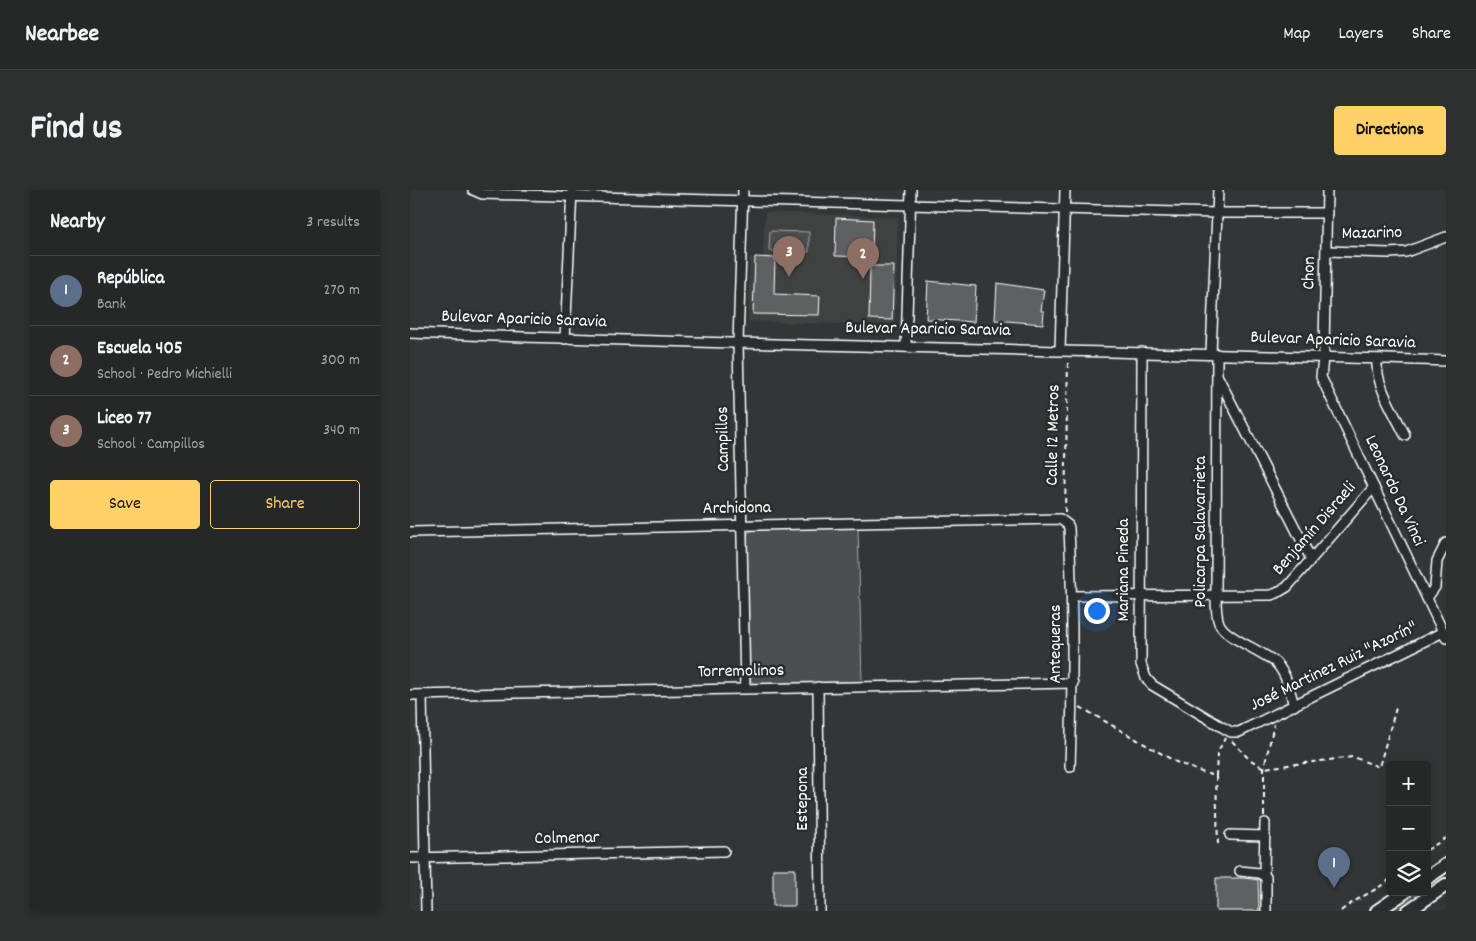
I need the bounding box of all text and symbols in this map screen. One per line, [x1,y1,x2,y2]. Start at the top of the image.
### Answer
text: Nearbee [25,18,99,52]
text: Map [1283,22,1310,47]
text: Layers [1338,22,1384,47]
text: Share [1412,22,1451,47]
text: Find us [30,105,122,155]
button: Directions [1334,106,1446,155]
text: Nearby [50,208,105,238]
text: 3 results [306,211,360,234]
street label: Mazarino [1341,221,1403,247]
pin: 3 [773,236,805,277]
pin: 2 [847,238,879,279]
street label: Chon [1297,256,1323,290]
text: República [97,266,164,293]
text: 1 [64,279,68,302]
text: 270 m [324,279,360,302]
text: Bank [97,293,126,316]
street label: Bulevar Aparicio Saravia [441,305,608,335]
street label: Bulevar Aparicio Saravia [845,316,1011,344]
street label: Bulevar Aparicio Saravia [1250,326,1417,356]
text: Escuela 405 [97,336,183,363]
text: 2 [63,349,70,372]
text: 300 m [321,349,360,372]
text: School · Pedro Michielli [97,363,232,386]
street label: Calle 12 Metros [1041,384,1067,486]
text: Liceo 77 [97,406,152,433]
street label: Campillos [711,406,737,472]
text: 3 [62,419,70,442]
text: 340 m [323,419,360,442]
street label: Leonardo Da Vinci [1357,431,1431,551]
text: School · Campillos [97,433,205,456]
street label: Policarpa Salavarrieta [1189,456,1214,608]
street label: Benjamín Disraeli [1267,477,1363,581]
button: Save [50,480,200,529]
button: Share [210,480,360,529]
street label: Archidona [703,496,772,522]
street label: Mariana Pineda [1112,518,1137,621]
your location [1084,598,1110,624]
street label: Antequeras [1044,604,1069,684]
street label: José Martinez Ruiz "Azorín" [1246,616,1422,718]
street label: Torremolinos [697,659,785,685]
map controls [1386,761,1431,896]
button: + [1386,761,1431,806]
street label: Estepona [791,767,816,831]
button: − [1386,806,1431,851]
street label: Colmenar [534,826,600,852]
pin: 1 [1318,847,1350,888]
button: layers [1386,851,1431,896]

